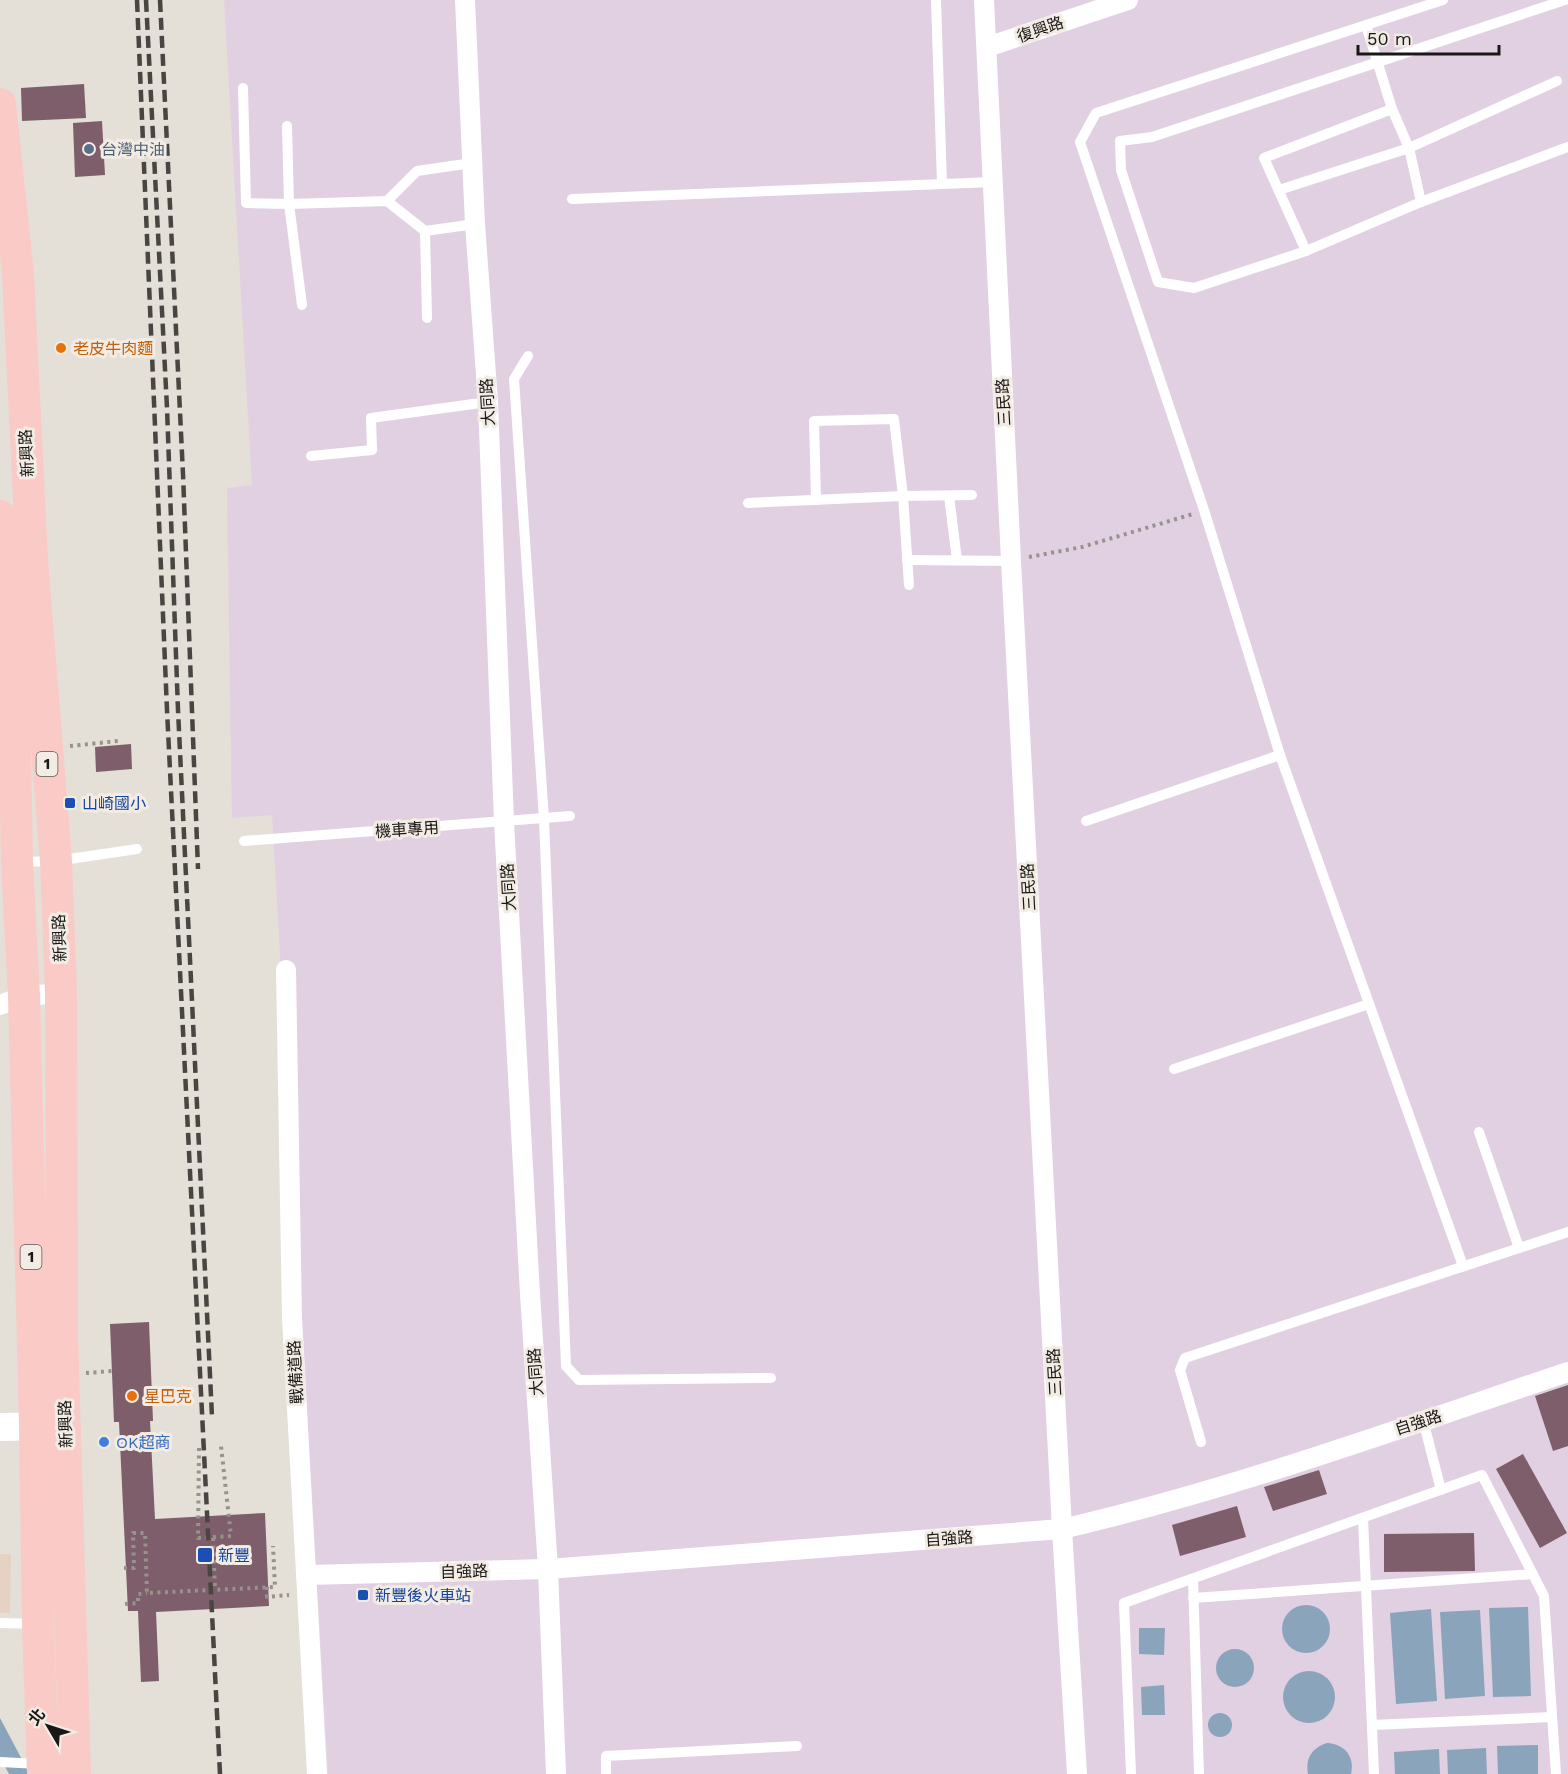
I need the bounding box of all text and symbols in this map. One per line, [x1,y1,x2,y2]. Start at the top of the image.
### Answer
street label: 復興路 [1014,13,1066,46]
scale bar [1358,18,1499,56]
text: 50 m [1367,28,1412,49]
place label: 台灣中油 [101,140,165,159]
marker: 台灣中油 [82,142,96,156]
place label: 老皮牛肉麵 [73,339,153,358]
marker: 老皮牛肉麵 [54,341,68,355]
street label: 大同路 [477,378,498,426]
street label: 三民路 [993,378,1014,426]
street label: 新興路 [16,429,37,477]
road number: 1 [36,752,57,776]
place label: 山崎國小 [82,794,146,813]
marker: 山崎國小 [63,796,77,810]
street label: 機車專用 [374,818,440,841]
street label: 大同路 [498,863,519,911]
street label: 三民路 [1018,863,1039,911]
street label: 新興路 [49,914,70,962]
road number: 1 [20,1245,42,1269]
street label: 戰備道路 [284,1340,307,1404]
street label: 大同路 [524,1347,547,1397]
street label: 三民路 [1044,1348,1065,1396]
place label: 星巴克 [144,1387,192,1406]
marker: 星巴克 [125,1389,139,1403]
street label: 新興路 [55,1400,76,1448]
street label: 自強路 [1392,1406,1444,1439]
place label: OK超商 [116,1433,170,1452]
marker: OK超商 [97,1435,111,1449]
street label: 自強路 [924,1527,974,1550]
marker: 新豐 [196,1546,214,1564]
place label: 新豐 [218,1546,250,1565]
street label: 自強路 [440,1561,488,1582]
place label: 新豐後火車站 [375,1586,471,1605]
marker: 新豐後火車站 [356,1588,370,1602]
north arrow [18,1696,78,1756]
text: 北 [24,1705,49,1729]

